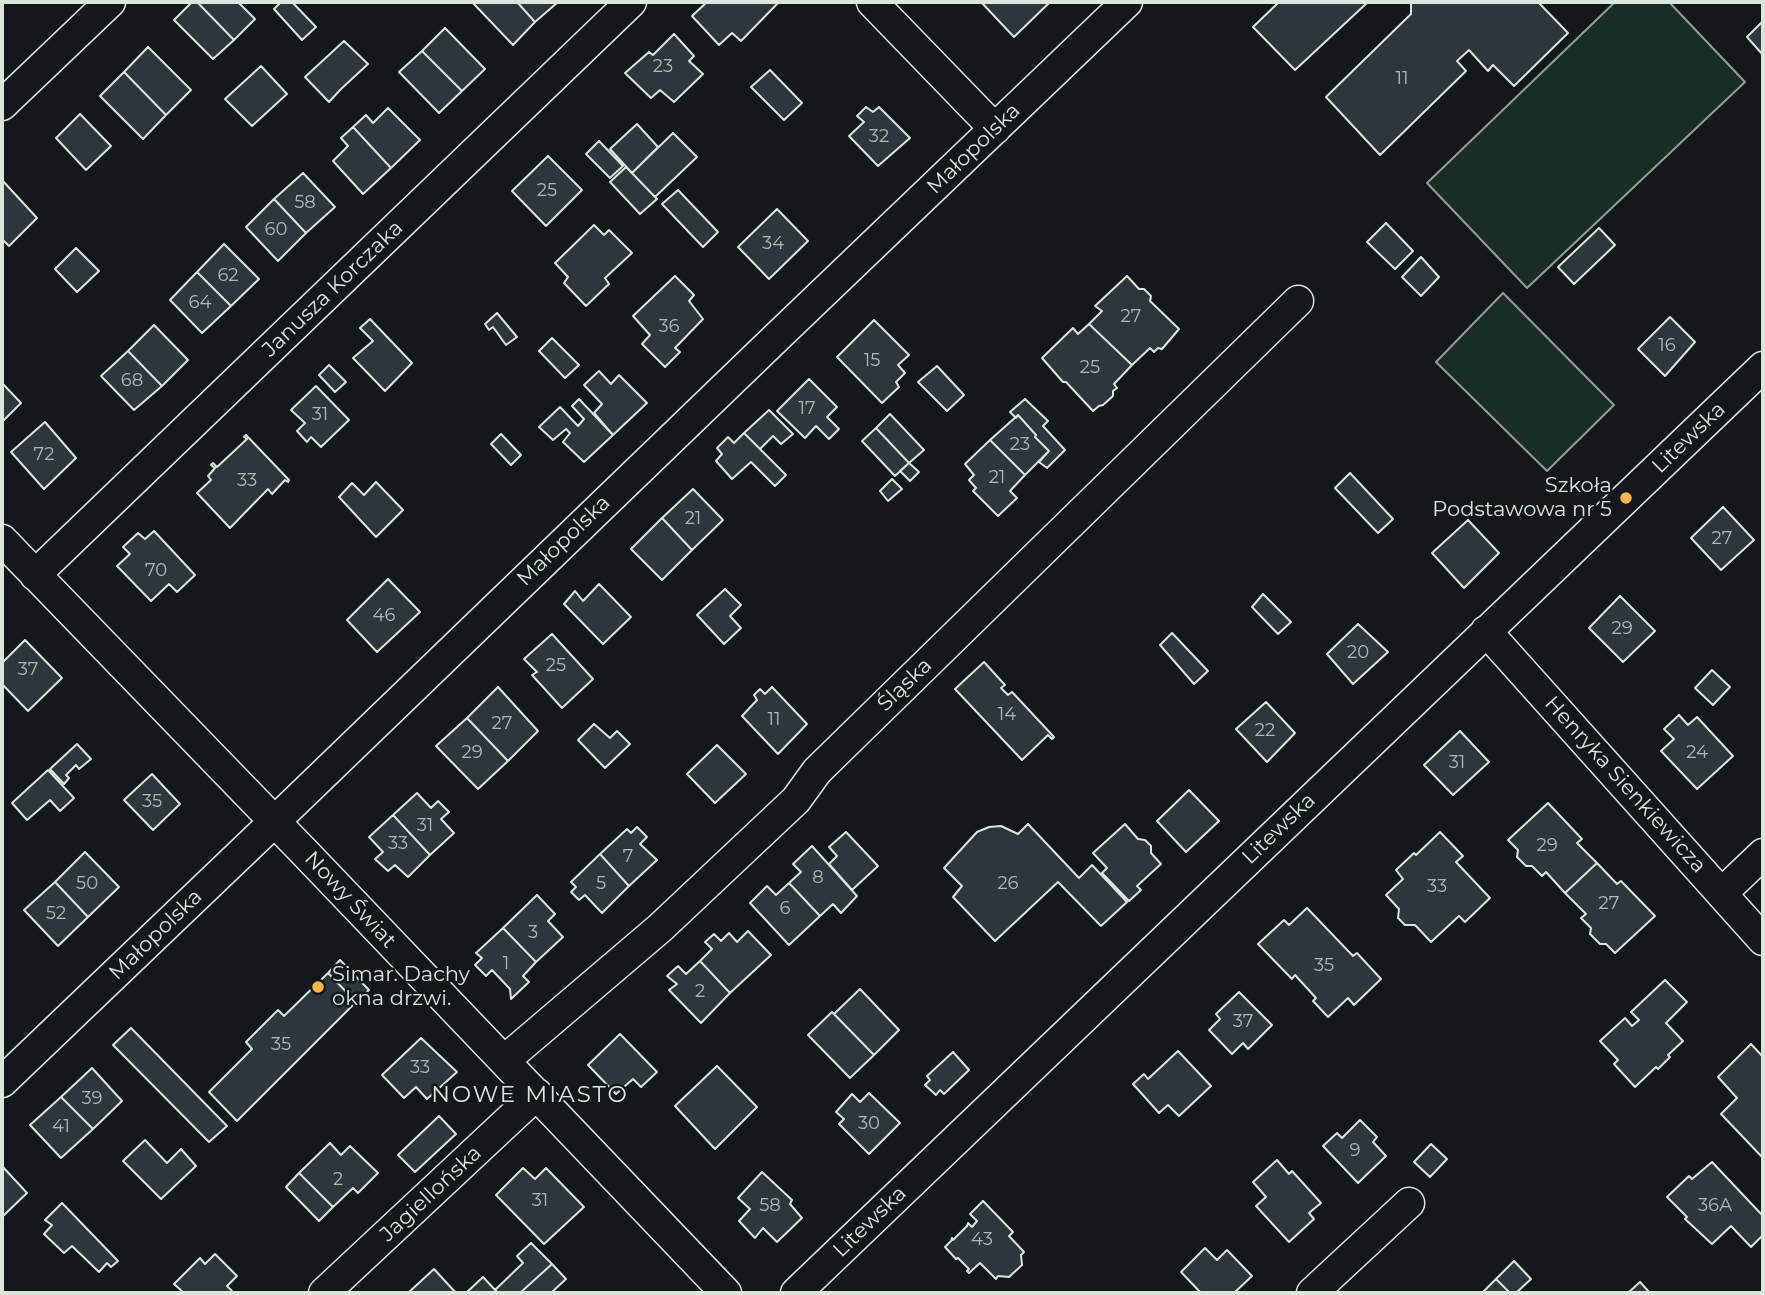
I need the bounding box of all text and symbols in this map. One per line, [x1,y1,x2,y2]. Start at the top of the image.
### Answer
house number: 23 [653,56,673,78]
house number: 11 [1396,68,1408,90]
street label: Małopolska [922,98,1026,200]
house number: 32 [869,126,889,148]
house number: 25 [537,180,557,202]
house number: 58 [294,192,316,214]
street label: Janusza Korczaka [258,216,408,362]
house number: 60 [265,219,287,241]
house number: 34 [762,233,784,255]
house number: 62 [217,265,239,287]
house number: 64 [189,292,211,314]
house number: 27 [1121,306,1141,328]
house number: 36 [658,316,680,338]
house number: 16 [1658,335,1676,357]
house number: 15 [864,350,880,372]
house number: 25 [1080,357,1100,379]
house number: 68 [121,370,143,392]
street label: Litewska [1647,397,1731,479]
house number: 17 [798,398,816,420]
house number: 31 [312,404,328,426]
house number: 23 [1010,434,1030,456]
house number: 72 [34,444,54,466]
house number: 21 [989,467,1005,489]
house number: 33 [237,470,257,492]
place label: Szkoła Podstawowa nr 5 [1432,473,1612,523]
street label: Małopolska [512,490,616,592]
marker: Szkoła Podstawowa nr 5 [1618,490,1634,506]
house number: 21 [685,508,701,530]
house number: 27 [1712,528,1732,550]
house number: 70 [145,560,167,582]
house number: 46 [373,605,395,627]
house number: 29 [1611,618,1633,640]
house number: 20 [1347,642,1369,664]
street label: Śląska [873,653,937,717]
house number: 25 [546,655,566,677]
house number: 37 [18,659,38,681]
street label: Henryka Sienkiewicza [1539,692,1711,878]
house number: 14 [998,704,1016,726]
house number: 11 [768,709,780,731]
house number: 27 [492,713,512,735]
house number: 22 [1255,720,1275,742]
house number: 29 [461,742,483,764]
house number: 24 [1686,742,1708,764]
house number: 31 [1449,752,1465,774]
street label: Litewska [1237,788,1321,870]
house number: 35 [142,791,162,813]
house number: 31 [417,815,433,837]
house number: 33 [388,833,408,855]
house number: 29 [1536,835,1558,857]
street label: Nowy Świat [299,846,401,954]
house number: 7 [623,846,633,868]
house number: 8 [812,867,824,889]
house number: 50 [76,873,98,895]
house number: 5 [596,873,606,895]
house number: 26 [997,873,1019,895]
house number: 33 [1427,876,1447,898]
street label: Małopolska [104,884,208,986]
house number: 27 [1599,893,1619,915]
house number: 6 [780,898,790,920]
house number: 52 [46,903,66,925]
house number: 3 [528,922,538,944]
house number: 1 [503,953,509,975]
house number: 35 [1314,955,1334,977]
place label: Simar. Dachy okna drzwi. [332,962,470,1012]
marker: Simar. Dachy okna drzwi. [310,979,326,995]
house number: 2 [695,981,705,1003]
house number: 37 [1233,1011,1253,1033]
house number: 35 [271,1034,291,1056]
house number: 33 [410,1057,430,1079]
district label: NOWE MIASTO [433,1081,627,1109]
house number: 39 [81,1088,103,1110]
house number: 30 [858,1113,880,1135]
house number: 41 [52,1116,70,1138]
house number: 9 [1350,1140,1360,1162]
street label: Jagiellońska [375,1141,487,1247]
house number: 2 [333,1169,343,1191]
street label: Litewska [828,1181,912,1263]
house number: 31 [532,1190,548,1212]
house number: 58 [759,1195,781,1217]
house number: 36A [1698,1195,1732,1217]
house number: 43 [971,1229,993,1251]

